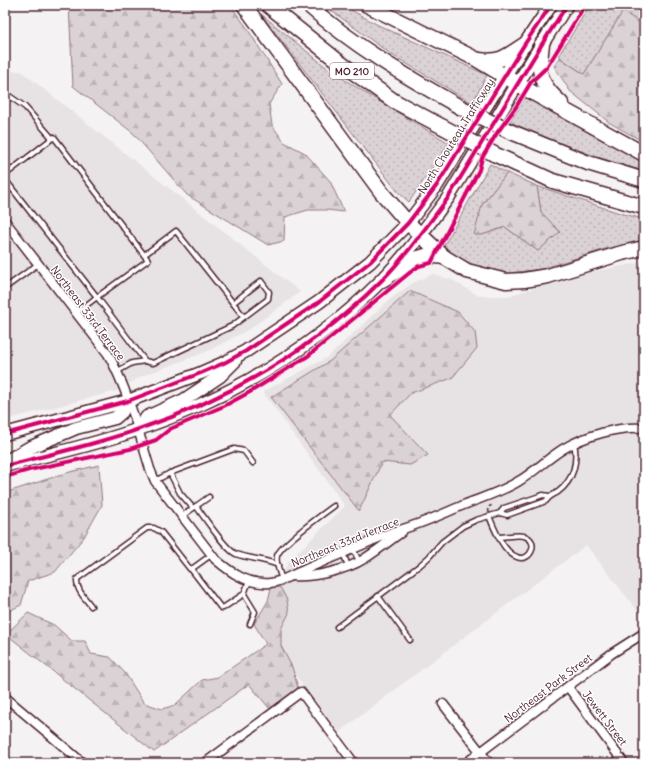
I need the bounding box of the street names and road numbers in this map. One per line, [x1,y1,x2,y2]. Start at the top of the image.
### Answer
road number: MO 210 [330,63,374,79]
street label: North Chouteau Trafficway [415,76,497,196]
street label: Northeast 33rd Terrace [48,263,128,363]
street label: Northeast 33rd Terrace [289,514,401,570]
street label: Northeast Park Street [501,650,595,726]
street label: Jewett Street [580,688,630,749]

